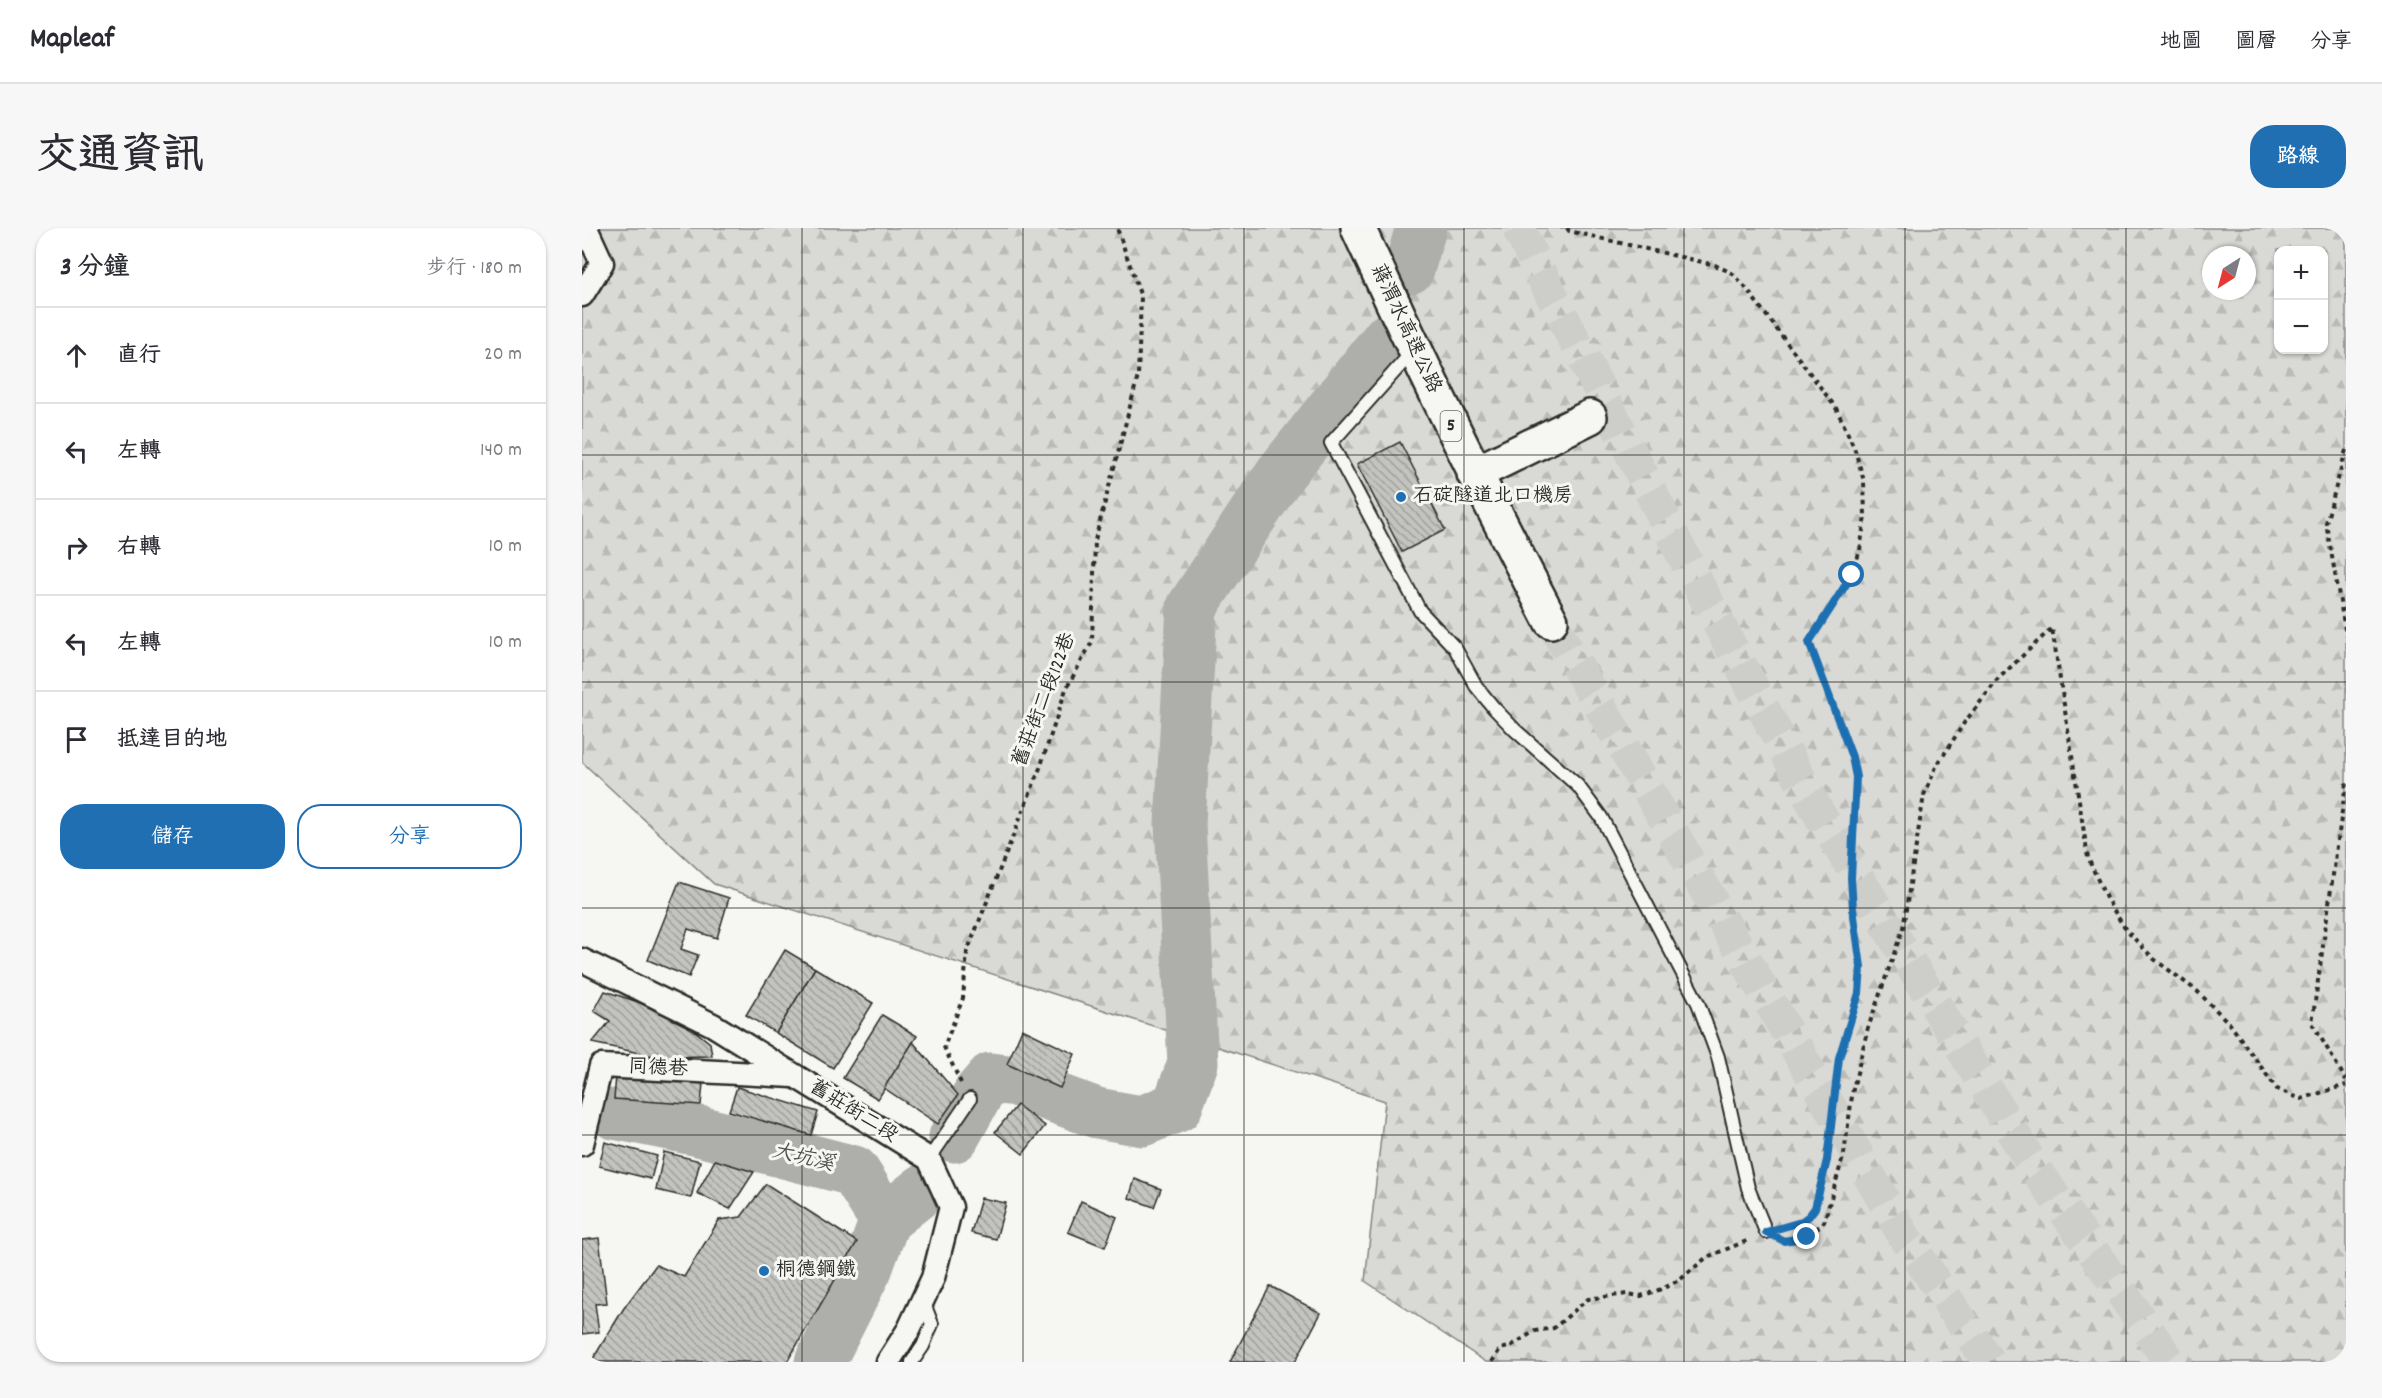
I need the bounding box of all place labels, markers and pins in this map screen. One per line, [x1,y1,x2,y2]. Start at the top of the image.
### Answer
place label: 石碇隧道北口機房 [1413,483,1573,511]
marker: 石碇隧道北口機房 [1394,490,1408,504]
place label: 桐德鋼鐵 [776,1257,856,1285]
marker: 桐德鋼鐵 [757,1264,771,1278]

